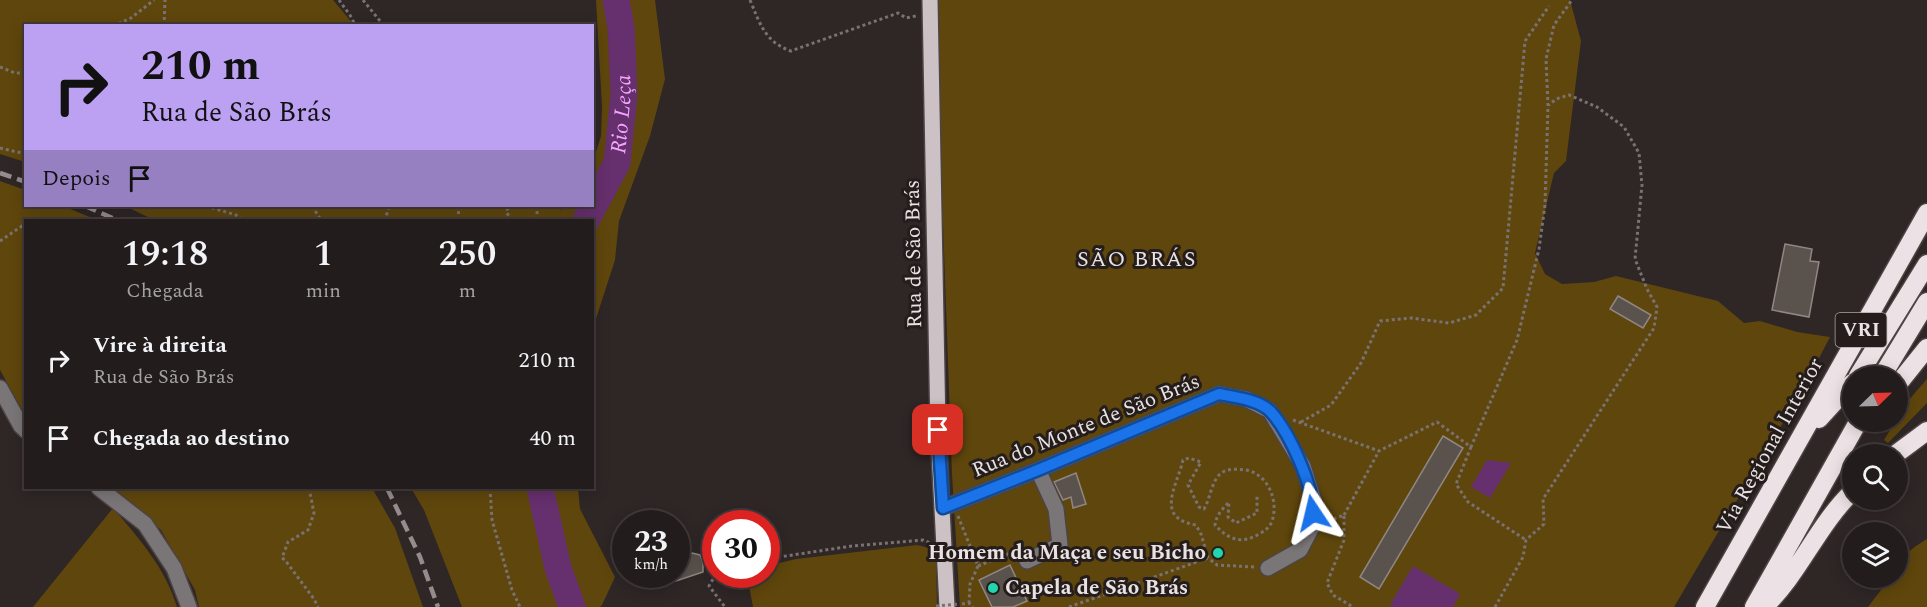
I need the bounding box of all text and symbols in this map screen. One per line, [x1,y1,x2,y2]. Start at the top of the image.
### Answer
text: 210 m [141,35,260,98]
icon: right [42,48,120,126]
water label: Rio Leça [602,74,641,155]
text: Rua de São Brás [141,92,332,134]
text: Depois [42,162,111,195]
icon: arrive [123,162,156,195]
street label: Rua de São Brás [897,179,931,329]
text: 19:18 [122,227,208,282]
text: 1 [314,227,333,282]
text: 250 [438,227,496,282]
district label: SÃO BRÁS [1077,243,1197,276]
text: Chegada [126,276,204,306]
text: min [306,276,341,306]
text: m [459,276,476,306]
road number: VRI [1836,313,1886,347]
text: Vire à direita [93,329,227,362]
icon: right [42,344,75,377]
text: 210 m [519,344,576,377]
street label: Via Regional Interior [1708,352,1832,540]
text: Rua de São Brás [93,362,234,392]
street label: Rua do Monte de São Brás [967,366,1205,486]
north arrow [1842,366,1908,432]
map controls [1842,366,1908,588]
pin [912,404,963,455]
icon: arrive [921,413,954,446]
icon: arrive [42,422,75,455]
text: Chegada ao destino [93,422,290,455]
text: 40 m [530,422,576,455]
button: search [1842,444,1908,510]
position arrow [1281,481,1345,545]
speed limit sign: 30 [702,510,780,588]
text: 23 [634,519,668,565]
button: layers [1842,522,1908,588]
place label: Homem da Maça e seu Bicho [928,537,1206,569]
marker: Homem da Maça e seu Bicho [1211,546,1225,560]
text: km/h [634,553,668,576]
place label: Capela de São Brás [1005,572,1188,604]
marker: Capela de São Brás [986,581,1000,595]

